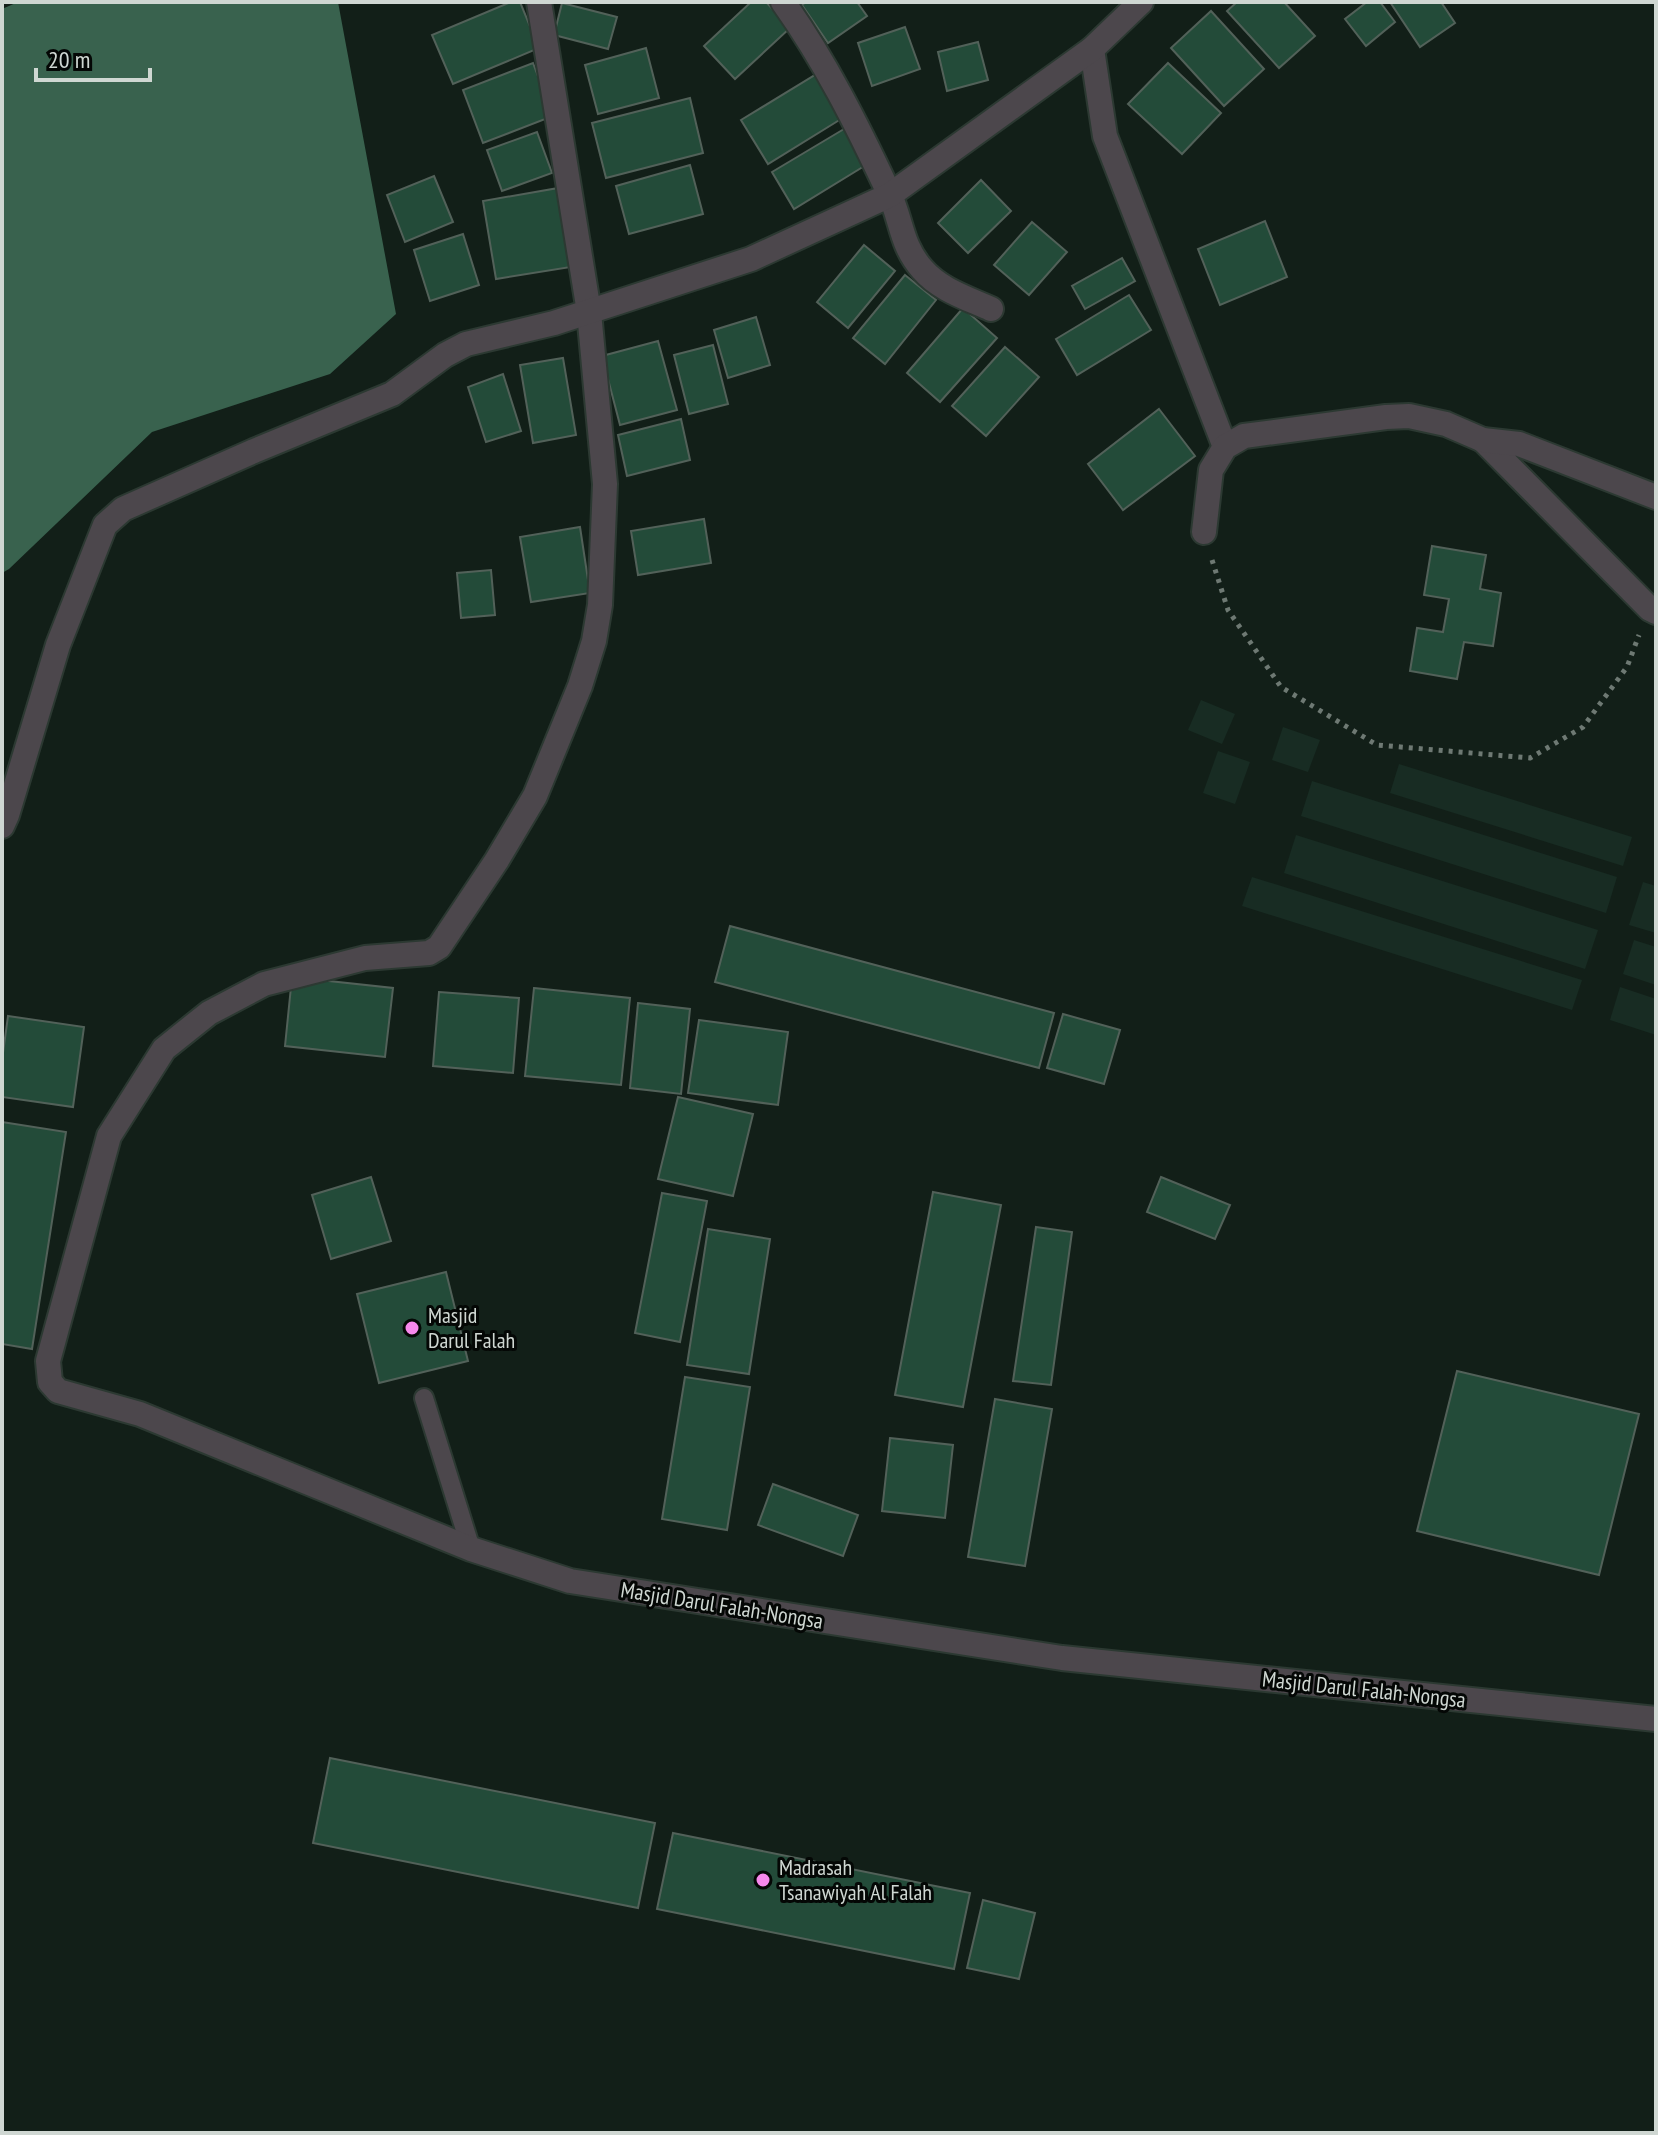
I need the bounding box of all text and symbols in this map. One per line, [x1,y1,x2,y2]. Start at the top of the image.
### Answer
scale bar [36,32,150,82]
text: 20 m [48,44,90,75]
place label: Masjid Darul Falah [428,1301,515,1354]
marker: Masjid Darul Falah [403,1319,421,1337]
street label: Masjid Darul Falah-Nongsa [619,1575,825,1635]
street label: Masjid Darul Falah-Nongsa [1261,1664,1467,1714]
place label: Madrasah Tsanawiyah Al Falah [779,1853,932,1906]
marker: Madrasah Tsanawiyah Al Falah [754,1871,772,1889]

